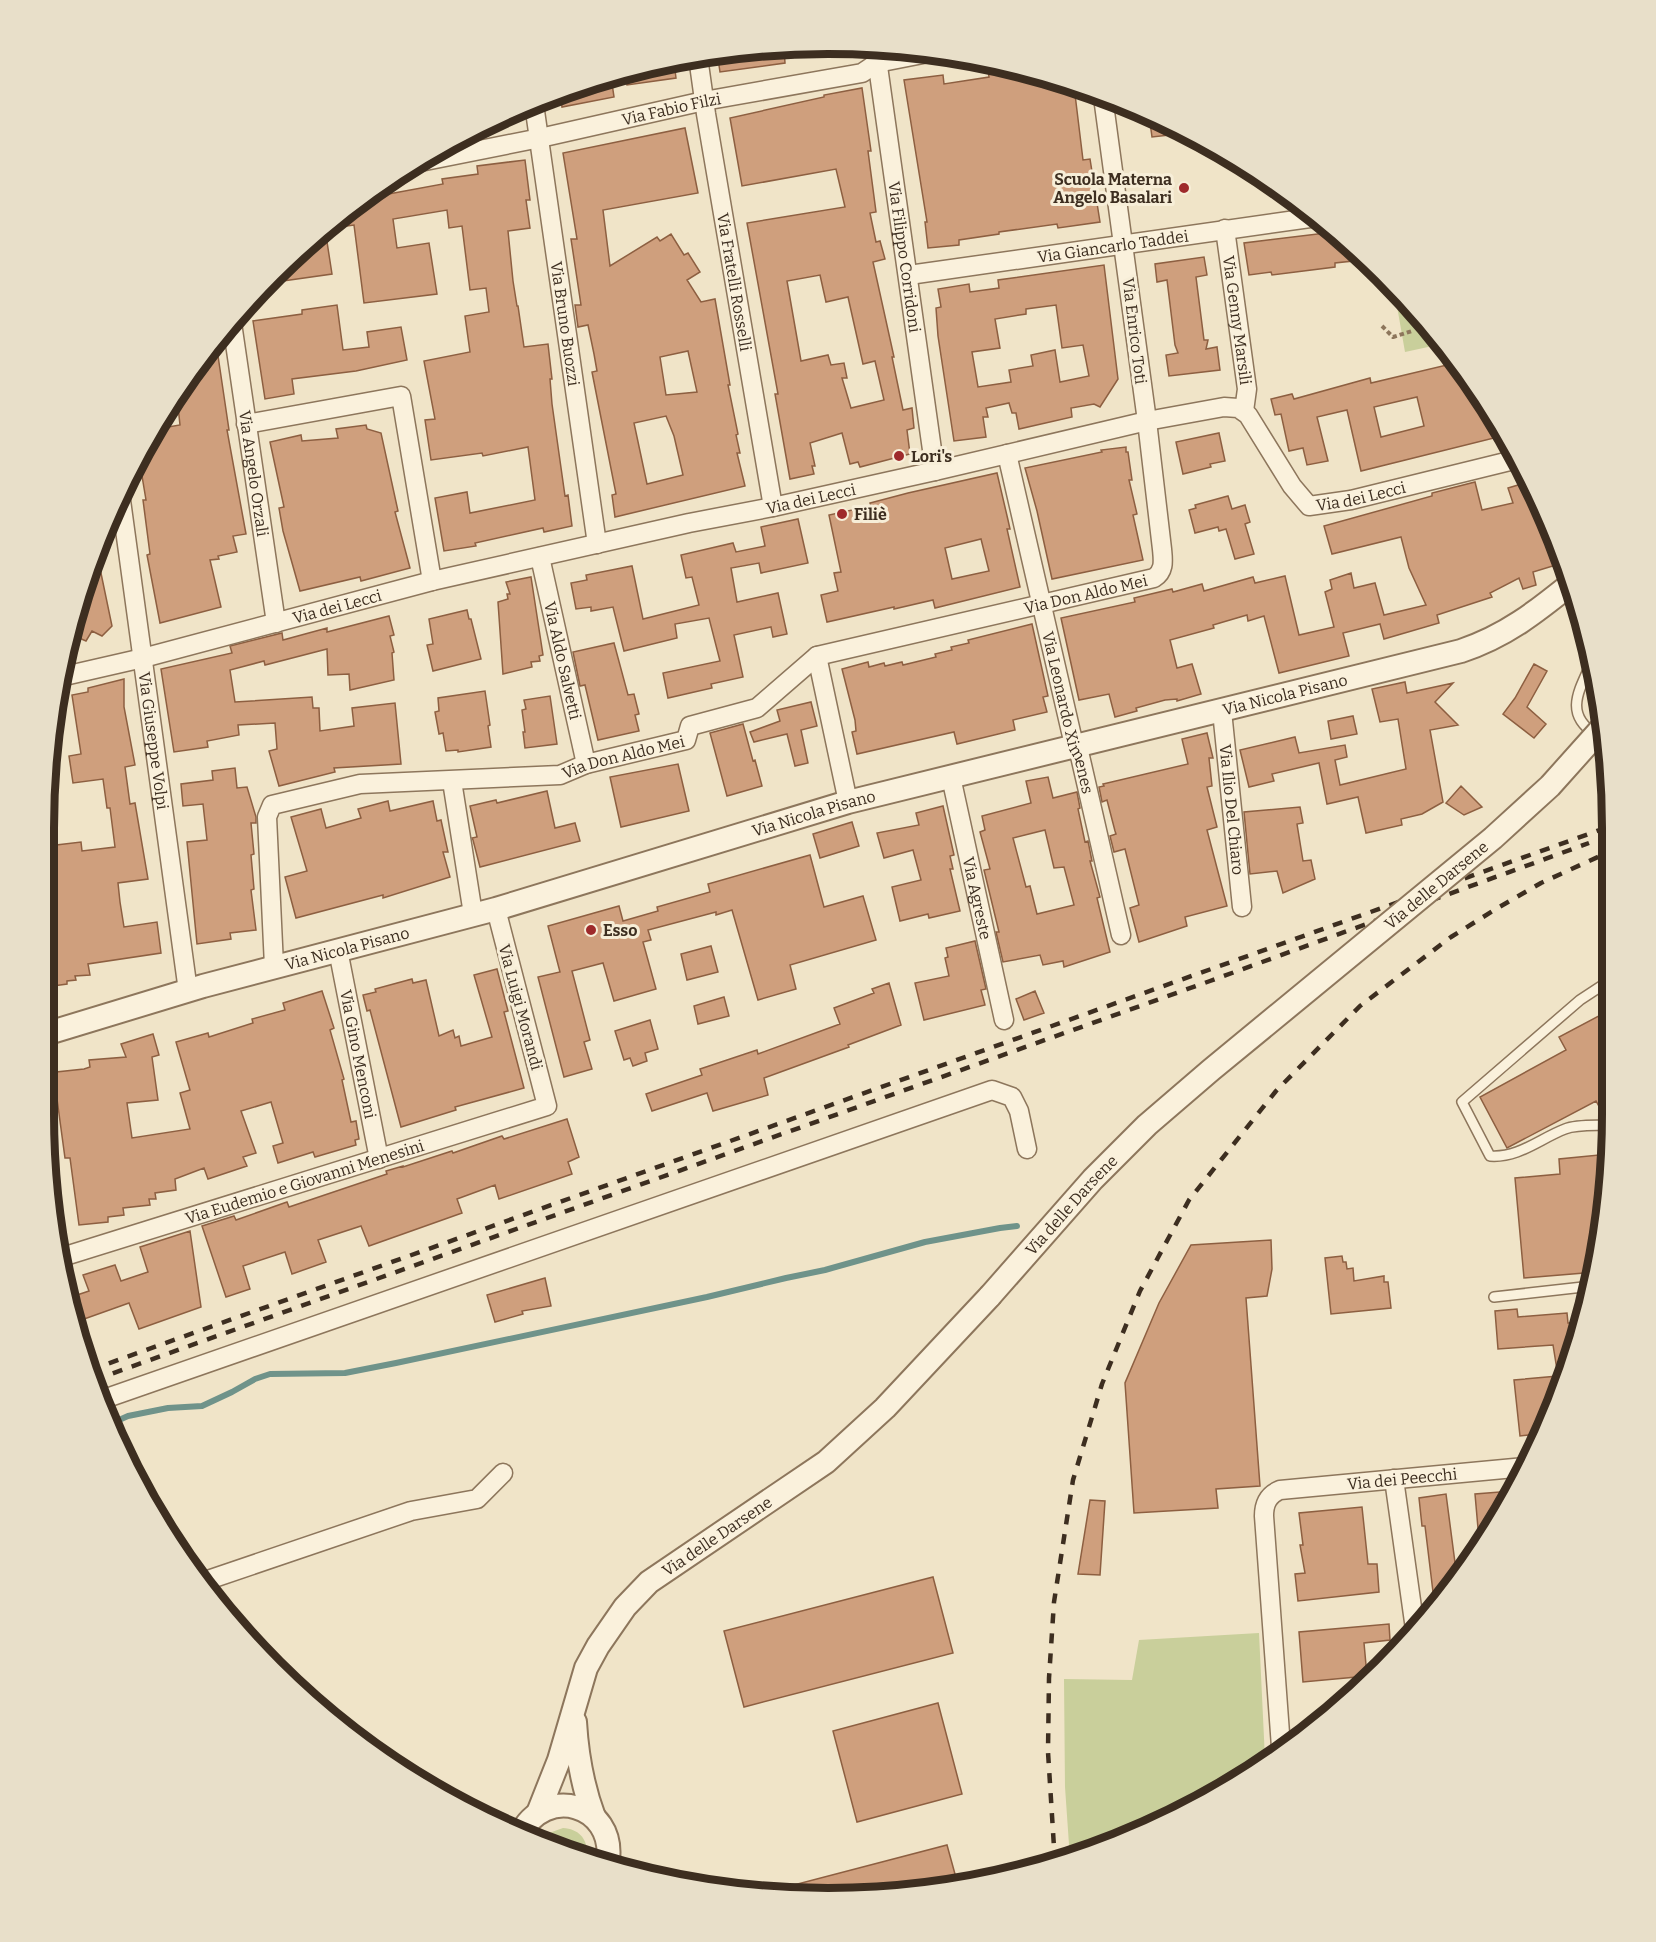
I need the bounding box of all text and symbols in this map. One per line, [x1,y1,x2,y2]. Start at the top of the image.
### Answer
street label: Via Fabio Filzi [620,89,723,129]
place label: Scuola Materna Angelo Basalari [1053,170,1172,207]
street label: Via Filippo Corridoni [884,180,924,334]
marker: Scuola Materna Angelo Basalari [1177,181,1191,195]
street label: Via Fratelli Rosselli [713,211,755,353]
street label: Via Giancarlo Taddei [1036,226,1190,267]
street label: Via Genny Marsili [1219,254,1255,386]
street label: Via Bruno Buozzi [547,260,583,388]
street label: Via Enrico Toti [1119,277,1150,386]
street label: Via Angelo Orzali [235,409,272,538]
place label: Lori's [911,447,952,466]
marker: Lori's [892,449,906,463]
street label: Via dei Lecci [1315,478,1408,515]
street label: Via dei Lecci [765,480,858,518]
place label: Filiè [854,505,887,524]
marker: Filiè [835,507,849,521]
street label: Via Don Aldo Mei [1022,571,1150,618]
street label: Via dei Lecci [291,586,384,628]
street label: Via Aldo Salvetti [540,600,585,722]
street label: Via Leonardo Ximenes [1038,630,1097,796]
street label: Via Nicola Pisano [1221,670,1349,719]
street label: Via Giuseppe Volpi [135,671,172,811]
street label: Via Don Aldo Mei [559,732,687,783]
street label: Via Ilio Del Chiaro [1215,743,1248,876]
street label: Via Nicola Pisano [750,787,878,841]
street label: Via delle Darsene [1381,837,1492,933]
street label: Via Agreste [959,855,995,941]
place label: Esso [603,921,638,940]
street label: Via Nicola Pisano [283,923,411,974]
marker: Esso [584,923,598,937]
street label: Via Luigi Morandi [495,942,547,1072]
street label: Via Gino Menconi [336,988,380,1120]
street label: Via Eudemio e Giovanni Menesini [183,1136,427,1228]
street label: Via delle Darsene [1021,1151,1122,1259]
street label: Via dei Peecchi [1346,1464,1458,1494]
street label: Via delle Darsene [659,1493,776,1580]

